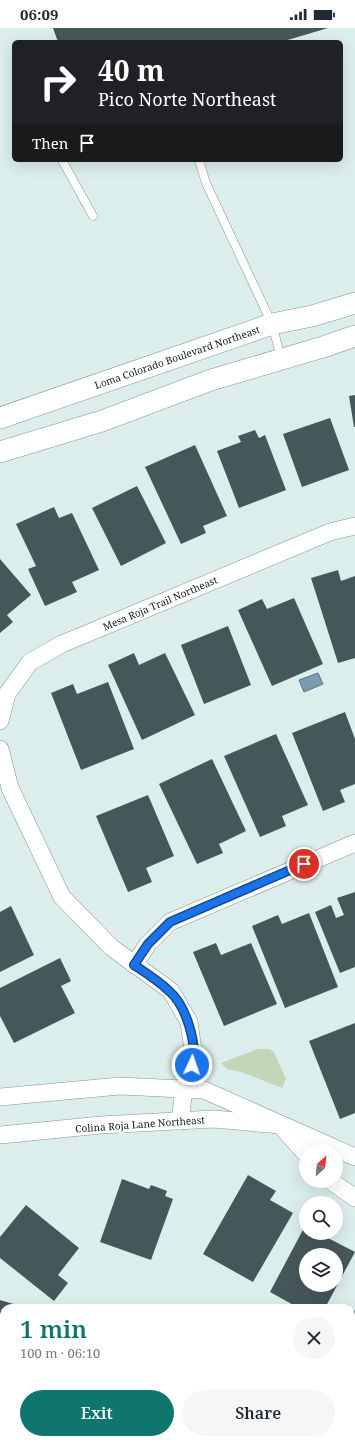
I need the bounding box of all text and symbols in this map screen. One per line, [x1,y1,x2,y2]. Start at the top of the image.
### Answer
text: 06:09 [20,4,58,24]
text: 40 m [98,51,165,89]
icon: right [32,56,84,108]
text: Pico Norte Northeast [98,87,276,111]
icon: arrive [76,132,98,154]
text: Then [32,133,68,153]
street label: Loma Colorado Boulevard Northeast [92,322,262,392]
street label: Mesa Roja Trail Northeast [101,572,220,634]
pin [287,847,321,881]
icon: arrive [293,853,315,875]
position arrow [171,1044,213,1086]
street label: Colina Roja Lane Northeast [75,1112,206,1136]
north arrow [299,1144,343,1188]
map controls [299,1144,343,1292]
button: search [299,1196,343,1240]
button: layers [299,1248,343,1292]
text: 1 min [20,1312,87,1345]
button: close [293,1317,335,1359]
text: 100 m · 06:10 [20,1344,100,1362]
button: Exit [20,1390,174,1436]
button: Share [182,1390,335,1436]

